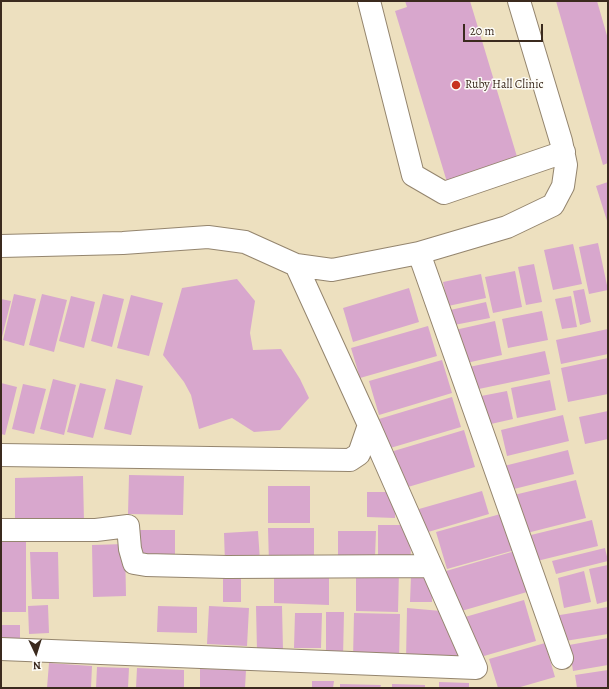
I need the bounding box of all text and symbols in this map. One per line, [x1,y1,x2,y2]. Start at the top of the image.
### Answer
scale bar [465,16,545,42]
text: 20 m [470,23,494,39]
place label: Ruby Hall Clinic [465,78,544,92]
marker: Ruby Hall Clinic [450,79,462,91]
north arrow [16,633,56,673]
text: N [32,658,41,673]

